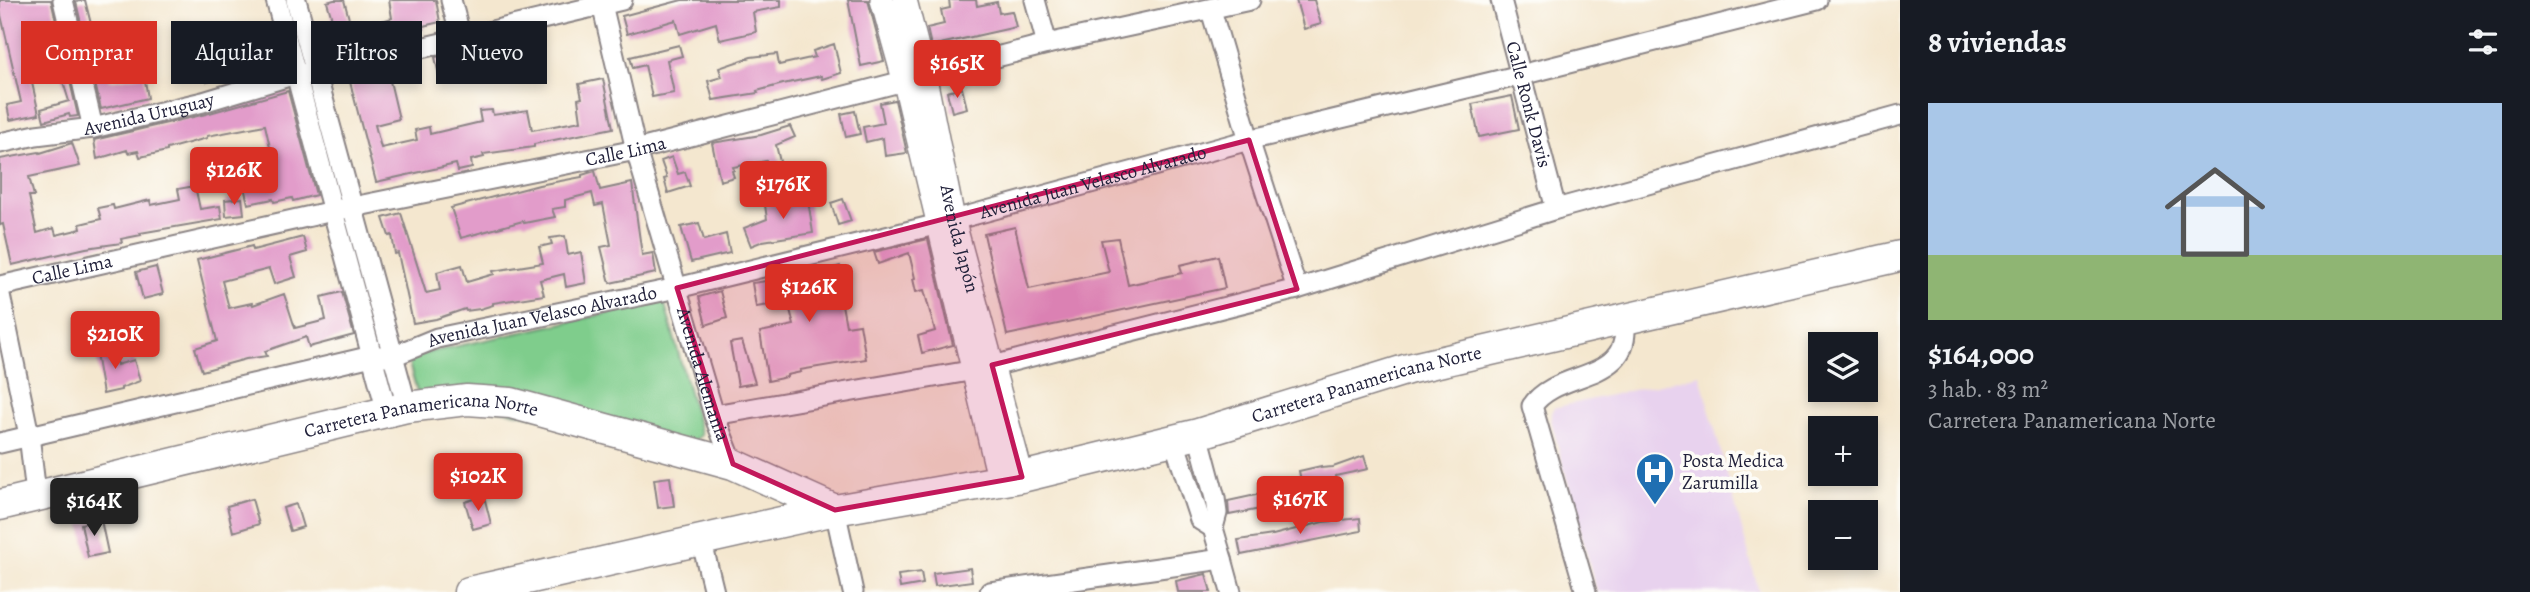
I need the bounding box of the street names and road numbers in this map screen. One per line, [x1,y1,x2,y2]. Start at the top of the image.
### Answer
street label: Calle Ronk Davis [1499,38,1558,171]
street label: Avenida Uruguay [82,86,218,142]
street label: Calle Lima [583,130,669,173]
street label: Avenida Juan Velasco Alvarado [976,139,1209,226]
street label: Avenida Japón [933,182,985,296]
street label: Calle Lima [29,248,115,291]
street label: Avenida Juan Velasco Alvarado [422,280,659,354]
street label: Avenida Alemania [670,303,736,445]
street label: Carretera Panamericana Norte [1248,340,1484,430]
street label: Carretera Panamericana Norte [301,387,541,444]

